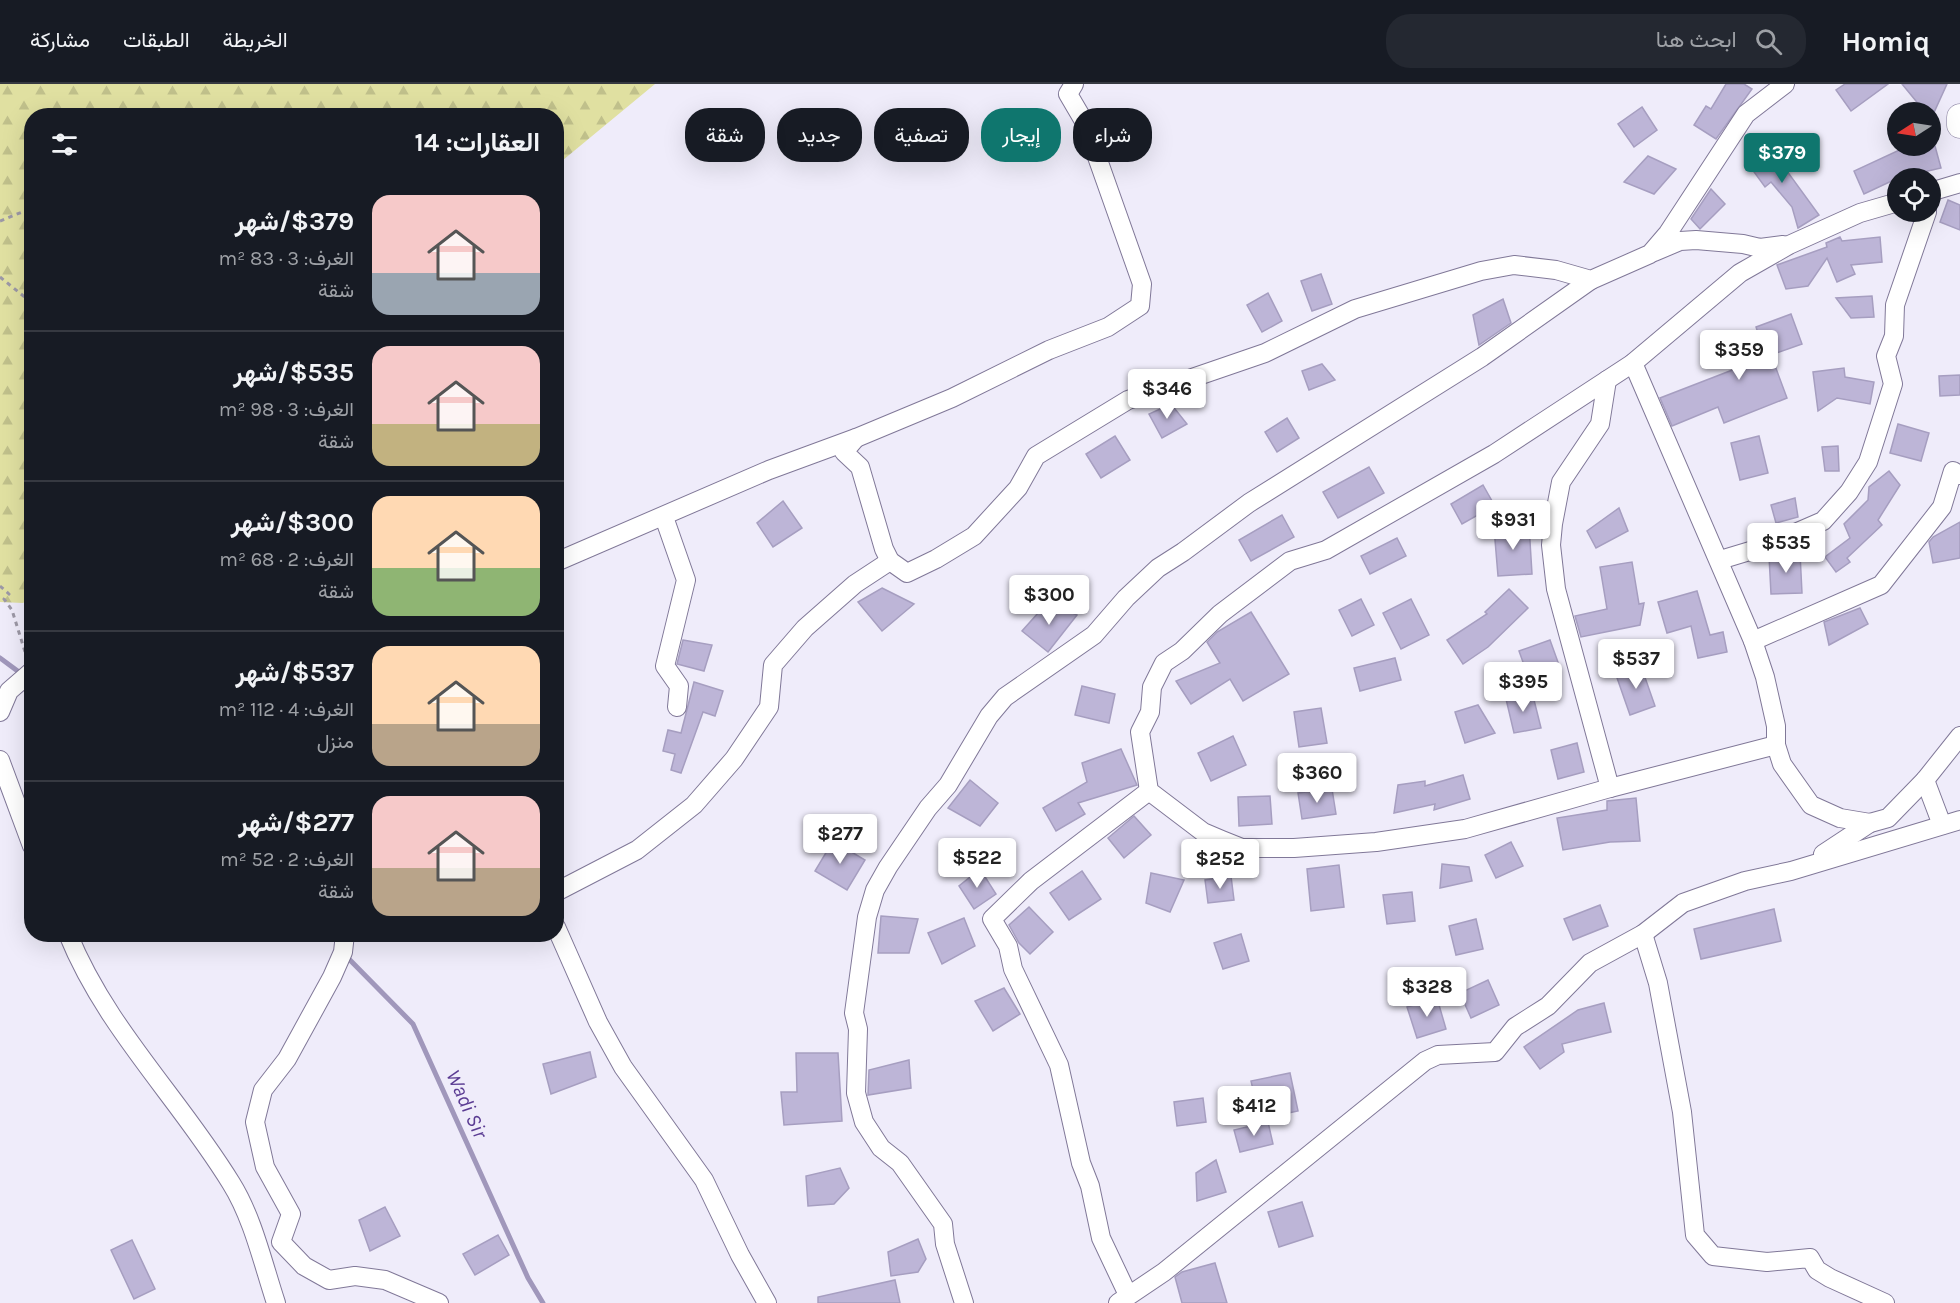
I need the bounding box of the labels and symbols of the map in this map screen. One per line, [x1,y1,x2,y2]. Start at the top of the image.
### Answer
north arrow [1887,102,1941,156]
pin: $379 [1746,133,1818,184]
pin: $359 [1703,330,1775,381]
pin: $346 [1131,369,1203,420]
pin: $931 [1477,500,1549,551]
pin: $535 [1750,523,1822,574]
pin: $300 [1013,575,1085,626]
pin: $537 [1600,639,1672,690]
pin: $395 [1487,662,1559,713]
pin: $360 [1281,753,1353,804]
pin: $277 [804,814,876,865]
pin: $522 [941,838,1013,889]
pin: $252 [1184,839,1256,890]
pin: $328 [1391,967,1463,1018]
water label: Wadi Sir [441,1066,493,1143]
pin: $412 [1218,1086,1290,1137]

